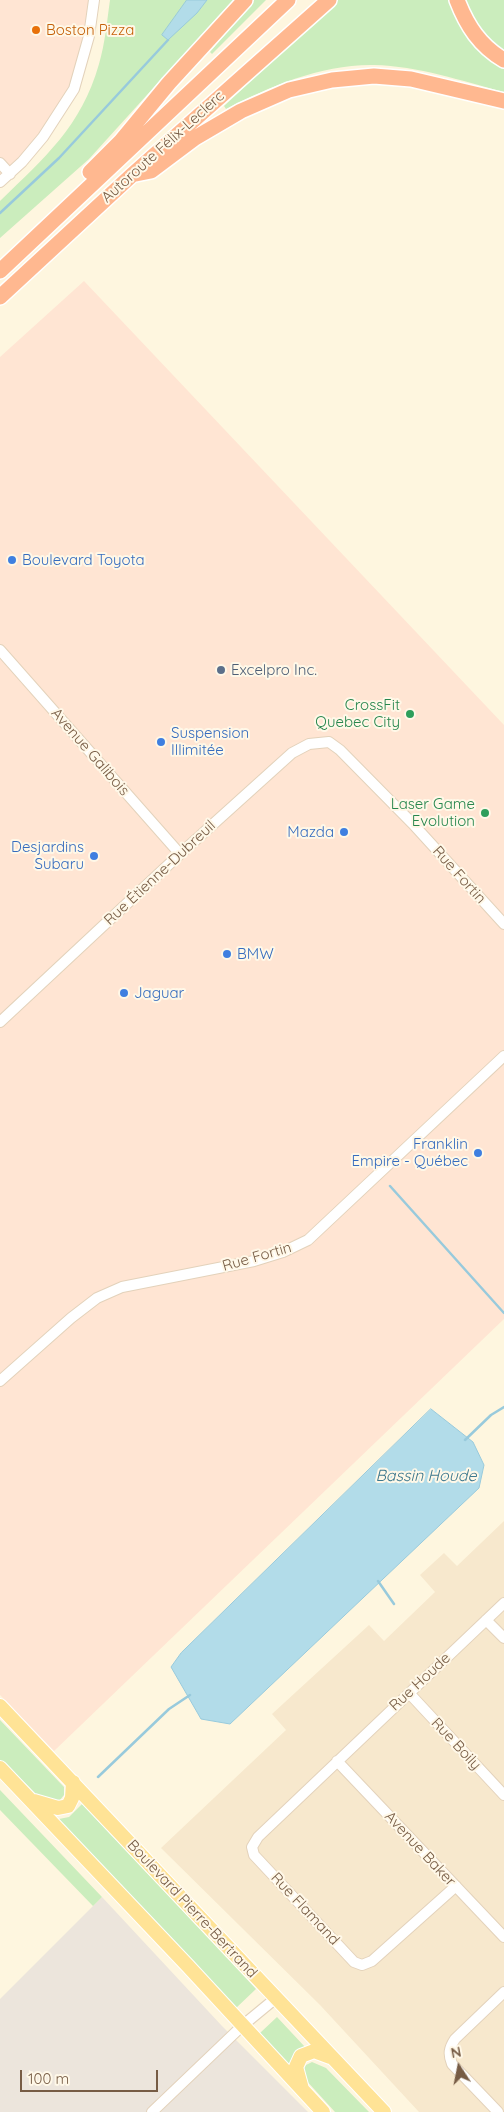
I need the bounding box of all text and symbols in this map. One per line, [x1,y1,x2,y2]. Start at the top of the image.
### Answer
place label: Boston Pizza [46,21,134,39]
marker: Boston Pizza [30,24,42,36]
street label: Autoroute Félix-Leclerc [98,87,228,207]
place label: Boulevard Toyota [22,551,145,569]
marker: Boulevard Toyota [6,554,18,566]
place label: Excelpro Inc. [231,661,317,679]
marker: Excelpro Inc. [215,664,227,676]
place label: CrossFit Quebec City [315,696,400,731]
street label: Avenue Galibois [47,705,133,799]
marker: CrossFit Quebec City [404,708,416,720]
place label: Suspension Illimitée [171,724,249,759]
marker: Suspension Illimitée [155,736,167,748]
place label: Laser Game Evolution [391,795,475,830]
marker: Laser Game Evolution [479,807,491,819]
street label: Rue Étienne-Dubreuil [101,817,219,929]
place label: Mazda [287,823,334,841]
marker: Mazda [338,826,350,838]
place label: Desjardins Subaru [11,838,84,873]
street label: Rue Fortin [429,843,489,907]
marker: Desjardins Subaru [88,850,100,862]
place label: BMW [237,945,274,963]
marker: BMW [221,948,233,960]
place label: Jaguar [134,984,184,1002]
marker: Jaguar [118,987,130,999]
place label: Franklin Empire - Québec [352,1135,468,1170]
marker: Franklin Empire - Québec [472,1147,484,1159]
street label: Rue Fortin [220,1239,294,1275]
water label: Bassin Houde [375,1466,477,1486]
street label: Rue Houde [386,1649,454,1715]
street label: Rue Boily [427,1714,485,1774]
street label: Avenue Baker [381,1808,459,1890]
street label: Boulevard Pierre-Bertrand [123,1836,261,1982]
street label: Rue Flamand [267,1869,343,1949]
north arrow [434,2042,484,2092]
text: N [449,2042,463,2062]
scale bar [22,2060,160,2092]
text: 100 m [28,2069,69,2088]

